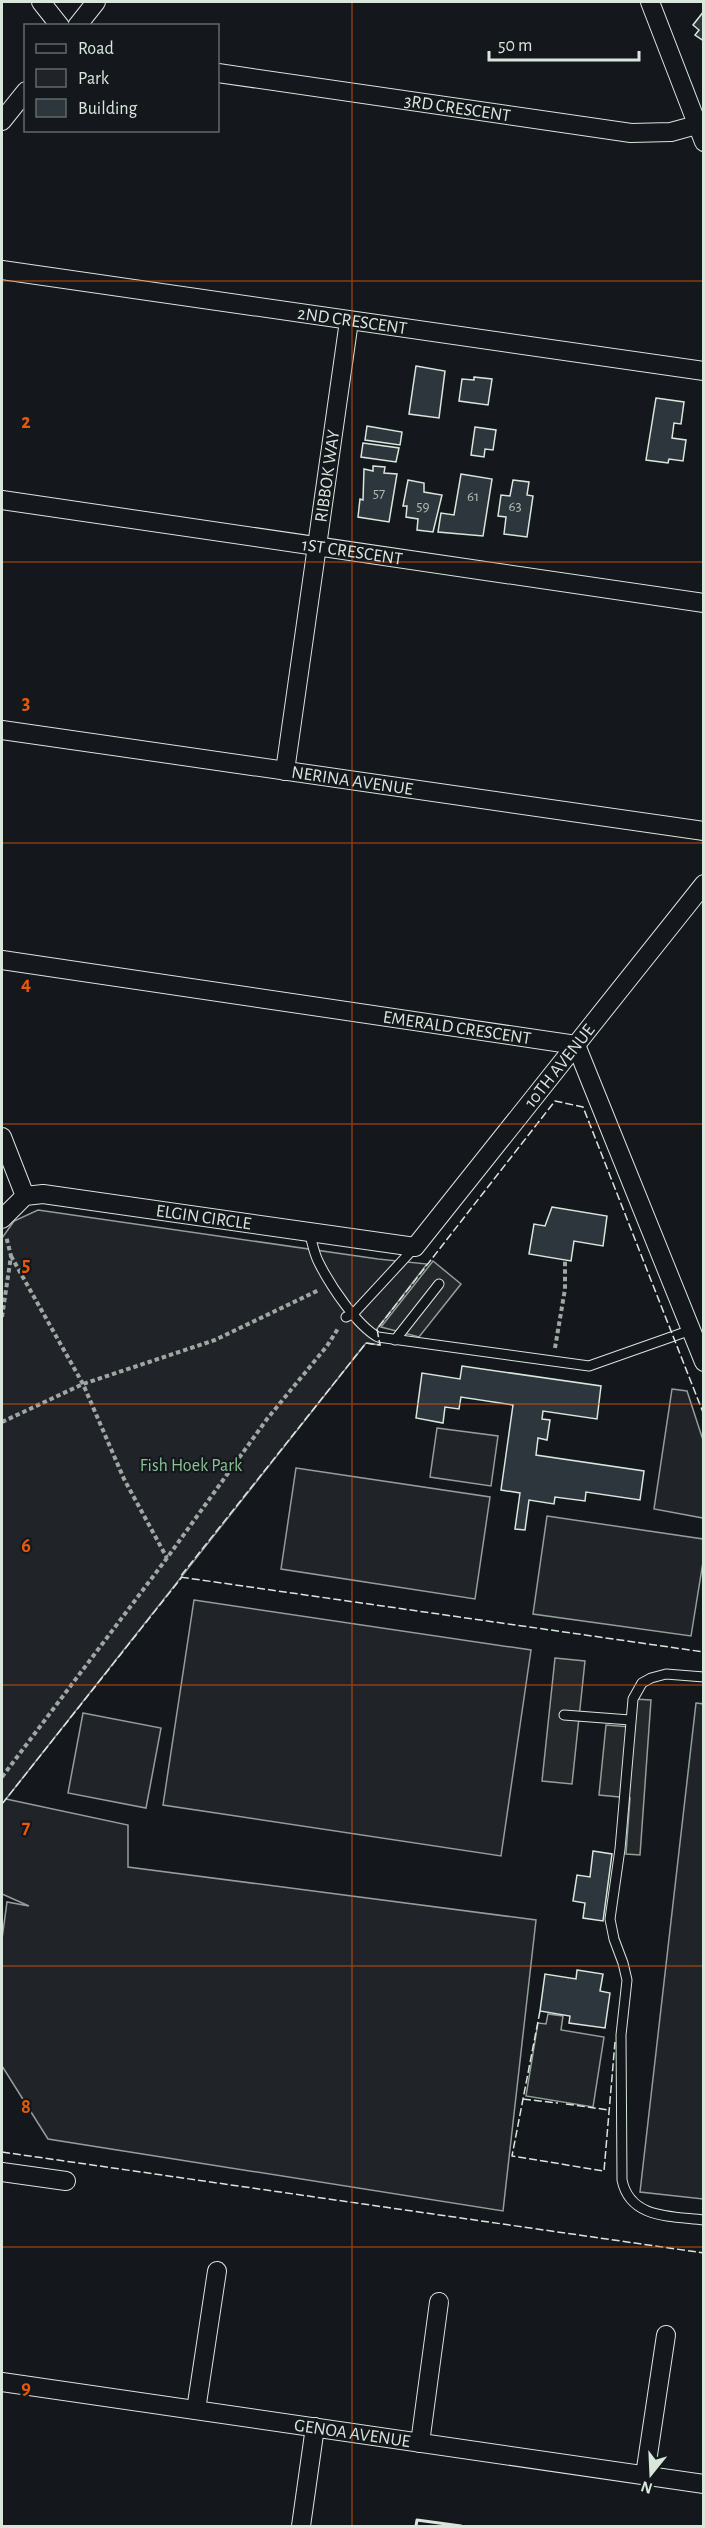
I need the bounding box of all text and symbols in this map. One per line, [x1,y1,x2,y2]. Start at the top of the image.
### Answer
legend [24,24,219,132]
scale bar [489,24,639,62]
text: 50 m [498,37,532,55]
text: Road [78,40,114,58]
text: Park [78,70,110,88]
street label: 3RD CRESCENT [403,92,512,125]
text: Building [78,100,138,118]
street label: 2ND CRESCENT [296,305,408,338]
text: 2 [21,412,31,432]
street label: RIBBOK WAY [312,428,343,524]
house number: 57 [373,486,385,501]
house number: 61 [467,489,479,504]
house number: 59 [416,499,430,514]
house number: 63 [508,499,522,514]
street label: 1ST CRESCENT [300,536,404,569]
text: 3 [22,693,30,713]
street label: NERINA AVENUE [290,764,415,799]
text: 4 [21,974,31,994]
street label: EMERALD CRESCENT [382,1009,532,1048]
street label: 10TH AVENUE [522,1021,599,1112]
street label: ELGIN CIRCLE [155,1202,253,1234]
text: 5 [22,1255,30,1275]
park label: Fish Hoek Park [140,1457,243,1475]
text: 6 [21,1536,31,1556]
text: 7 [22,1817,31,1837]
text: 8 [21,2097,31,2117]
text: 9 [21,2378,31,2398]
street label: GENOA AVENUE [293,2417,412,2451]
north arrow [621,2444,681,2504]
text: N [639,2478,654,2497]

